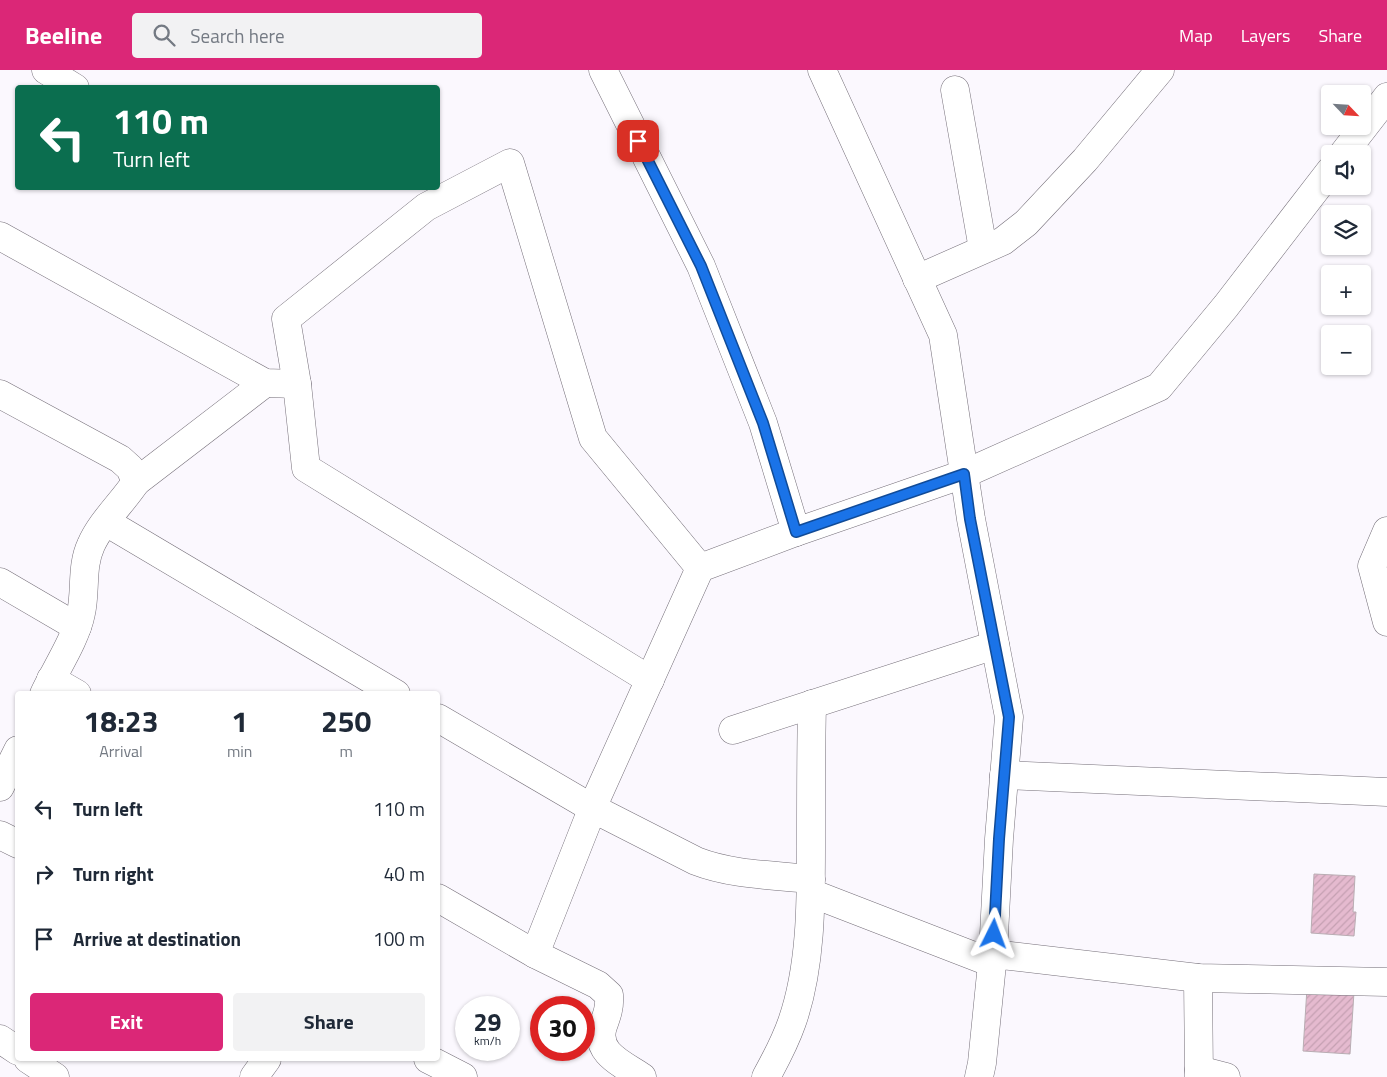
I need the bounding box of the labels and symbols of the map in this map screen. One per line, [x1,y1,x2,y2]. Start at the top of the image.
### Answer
north arrow [1321,85,1371,135]
pin [617,120,659,162]
position arrow [967,907,1019,959]
speed limit sign: 30 [530,996,595,1061]

